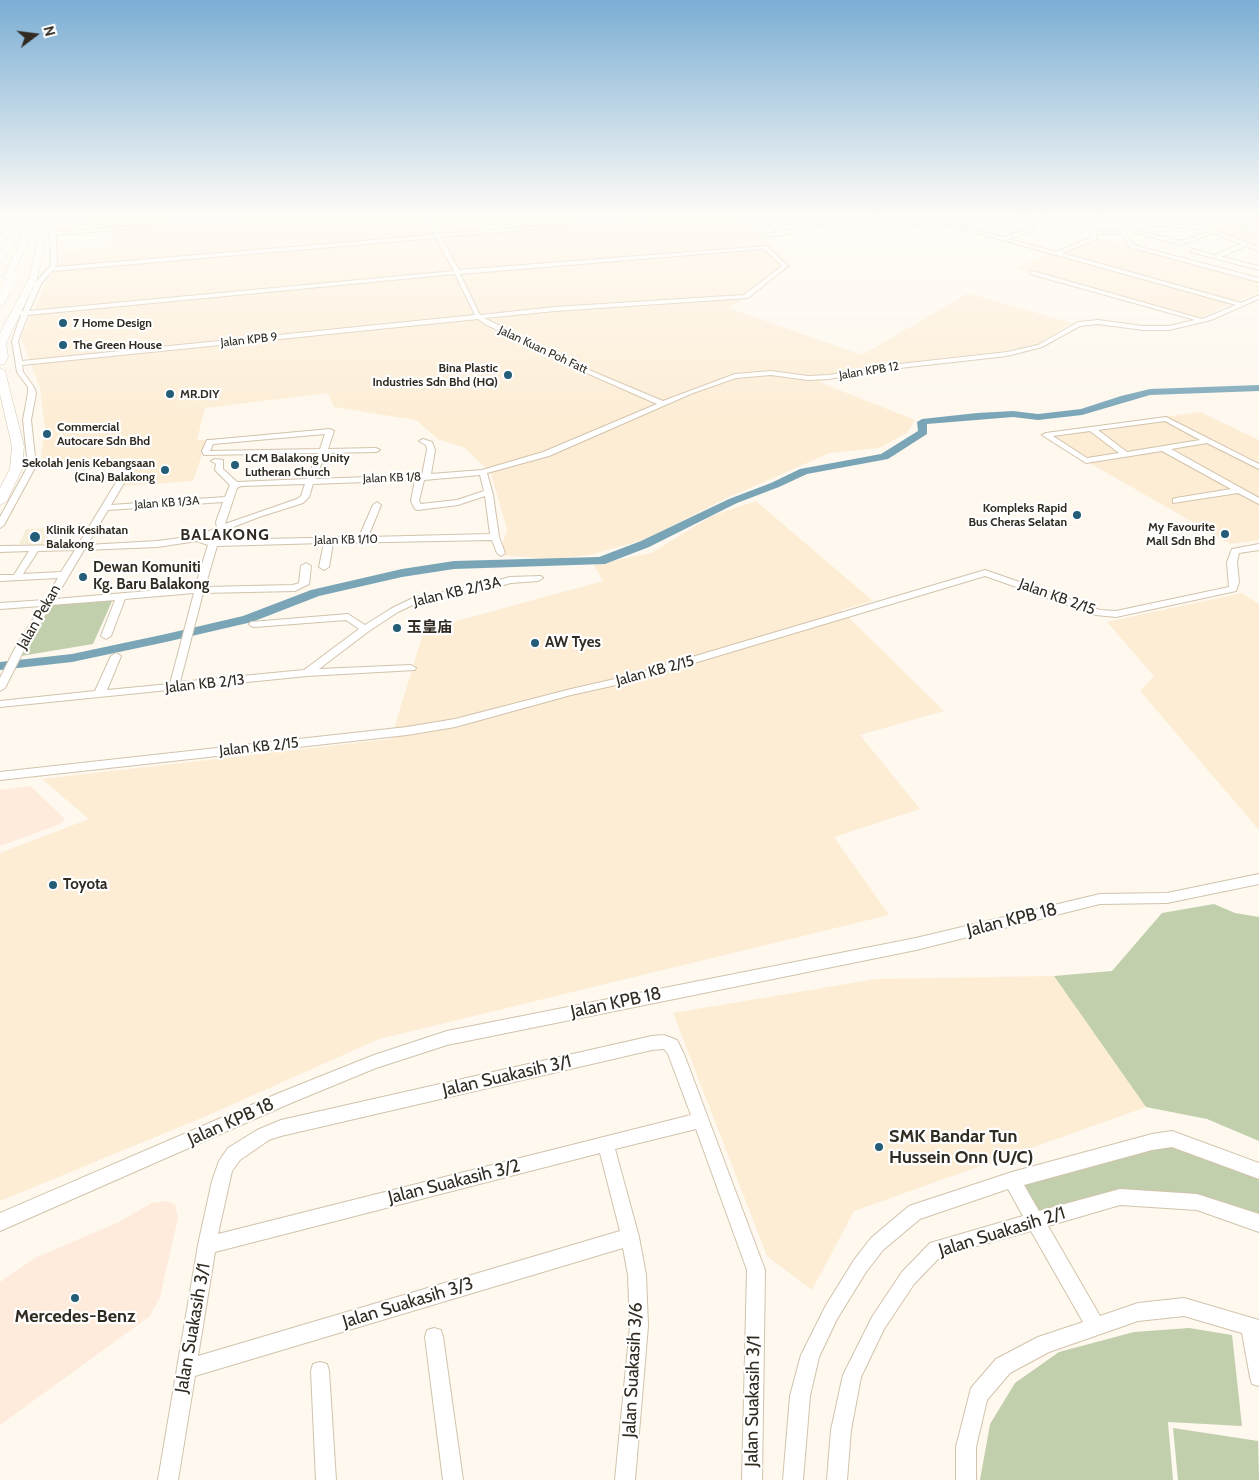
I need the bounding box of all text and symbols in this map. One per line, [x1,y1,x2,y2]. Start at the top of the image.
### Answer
north arrow [10,10,60,60]
text: N [40,24,59,38]
place label: 7 Home Design [73,316,152,330]
marker: 7 Home Design [57,317,69,329]
street label: Jalan Kuan Poh Fatt [496,323,590,377]
street label: Jalan KPB 9 [220,330,278,350]
place label: The Green House [73,338,162,352]
marker: The Green House [57,339,69,351]
street label: Jalan KPB 12 [838,359,900,383]
place label: Bina Plastic Industries Sdn Bhd (HQ) [373,361,498,389]
marker: Bina Plastic Industries Sdn Bhd (HQ) [502,369,514,381]
place label: MR.DIY [180,387,219,401]
marker: MR.DIY [164,388,176,400]
place label: Commercial Autocare Sdn Bhd [57,420,150,448]
marker: Commercial Autocare Sdn Bhd [41,428,53,440]
place label: LCM Balakong Unity Lutheran Church [245,451,350,479]
place label: Sekolah Jenis Kebangsaan (Cina) Balakong [22,456,155,484]
marker: LCM Balakong Unity Lutheran Church [229,459,241,471]
marker: Sekolah Jenis Kebangsaan (Cina) Balakong [159,464,171,476]
street label: Jalan KB 1/8 [363,470,421,486]
street label: Jalan KB 1/3A [134,494,200,512]
place label: Kompleks Rapid Bus Cheras Selatan [969,501,1067,529]
marker: Kompleks Rapid Bus Cheras Selatan [1071,509,1083,521]
place label: My Favourite Mall Sdn Bhd [1146,520,1215,548]
place label: Klinik Kesihatan Balakong [46,523,128,551]
district label: BALAKONG [179,525,271,545]
marker: My Favourite Mall Sdn Bhd [1219,528,1231,540]
marker: Klinik Kesihatan Balakong [28,530,42,544]
street label: Jalan KB 1/10 [314,532,378,548]
place label: Dewan Komuniti Kg. Baru Balakong [93,559,209,594]
marker: Dewan Komuniti Kg. Baru Balakong [77,571,89,583]
street label: Jalan KB 2/13A [412,573,502,611]
street label: Jalan KB 2/15 [1016,575,1098,619]
street label: Jalan Pekan [13,581,65,653]
place label: 玉皇庙 [407,619,452,637]
marker: 玉皇庙 [391,622,403,634]
place label: AW Tyes [545,634,601,652]
marker: AW Tyes [529,637,541,649]
street label: Jalan KB 2/15 [614,652,696,690]
street label: Jalan KB 2/13 [164,671,246,697]
street label: Jalan KB 2/15 [218,734,300,760]
place label: Toyota [63,876,108,894]
marker: Toyota [47,879,59,891]
street label: Jalan KPB 18 [965,898,1059,942]
street label: Jalan KPB 18 [569,983,663,1023]
street label: Jalan Suakasih 3/1 [440,1051,574,1101]
street label: Jalan KPB 18 [185,1093,277,1151]
place label: SMK Bandar Tun Hussein Onn (U/C) [889,1126,1033,1168]
marker: SMK Bandar Tun Hussein Onn (U/C) [873,1141,885,1153]
street label: Jalan Suakasih 3/2 [386,1155,522,1209]
street label: Jalan Suakasih 2/1 [936,1202,1068,1262]
street label: Jalan Suakasih 3/1 [171,1261,215,1395]
street label: Jalan Suakasih 3/3 [340,1273,476,1333]
marker: Mercedes-Benz [69,1292,81,1304]
street label: Jalan Suakasih 3/6 [619,1302,647,1438]
place label: Mercedes-Benz [15,1306,135,1328]
street label: Jalan Suakasih 3/1 [741,1335,765,1467]

